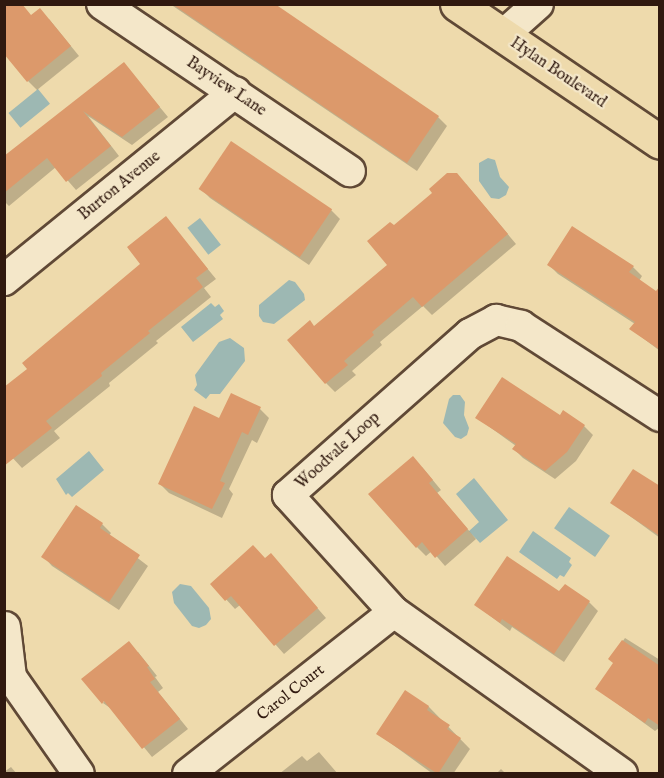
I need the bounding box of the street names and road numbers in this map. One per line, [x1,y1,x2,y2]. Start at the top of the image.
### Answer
street label: Hylan Boulevard [506,34,610,112]
street label: Bayview Lane [182,53,270,121]
street label: Burton Avenue [75,147,165,225]
street label: Woodvale Loop [292,408,384,494]
street label: Carol Court [253,661,329,725]

